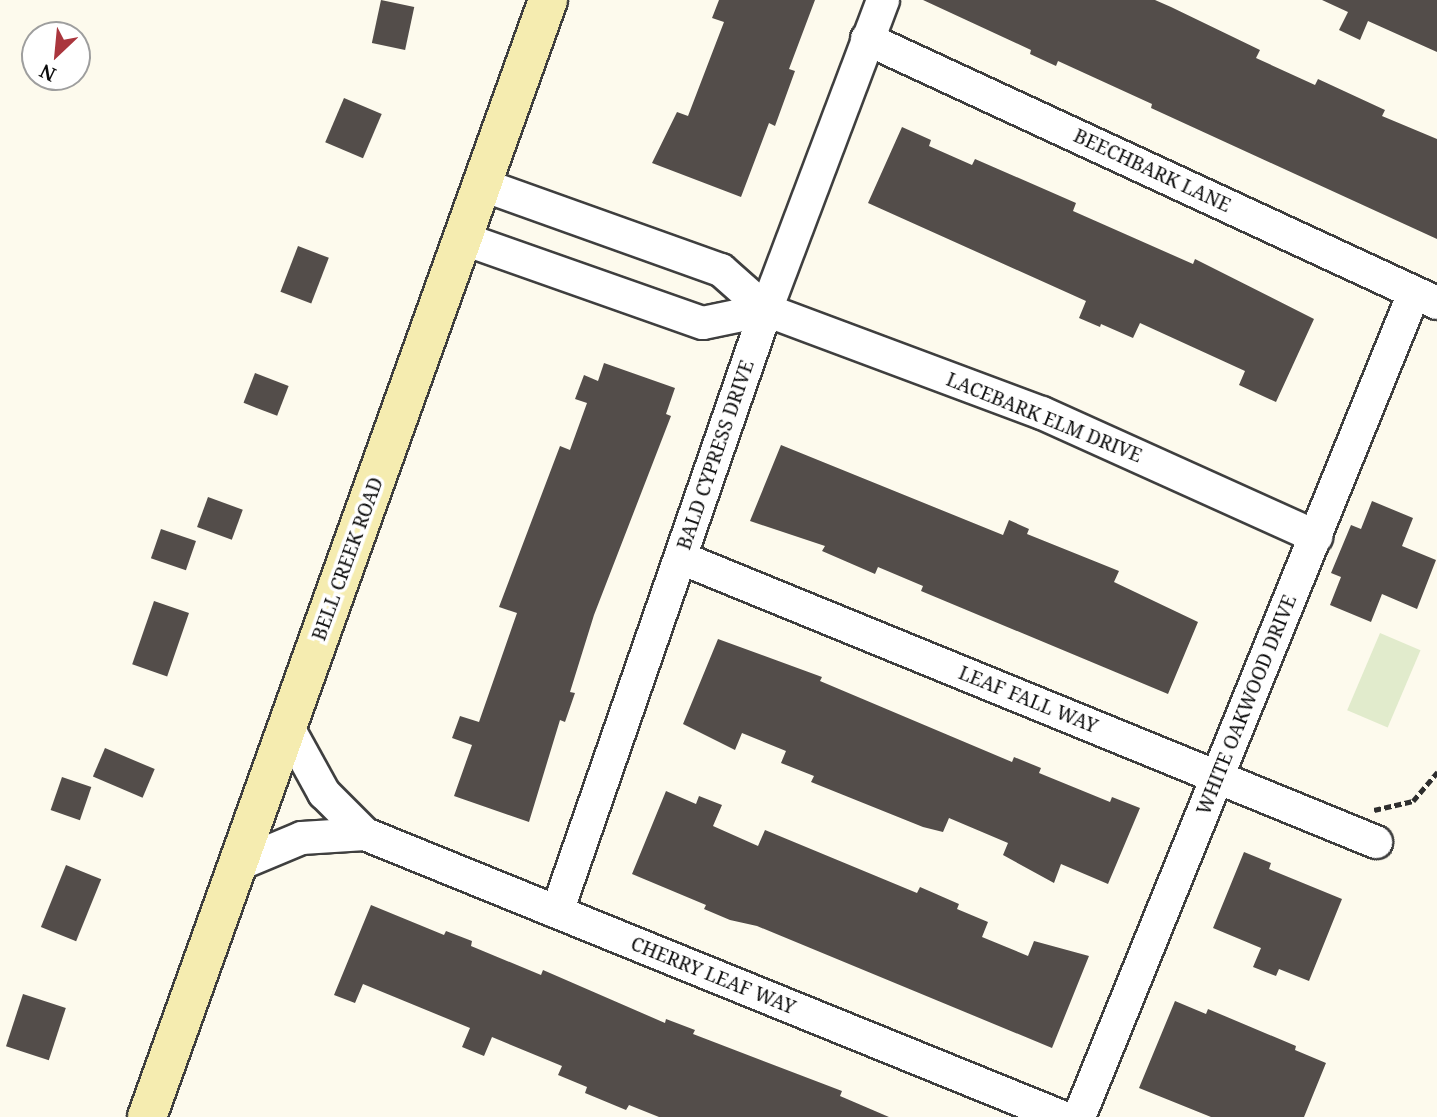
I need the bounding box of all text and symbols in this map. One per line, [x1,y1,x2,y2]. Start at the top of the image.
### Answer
north arrow [21,21,91,91]
text: N [35,58,60,88]
street label: BEECHBARK LANE [1070,125,1234,217]
street label: BALD CYPRESS DRIVE [673,357,759,553]
street label: LACEBARK ELM DRIVE [943,368,1145,468]
street label: BELL CREEK ROAD [308,474,388,644]
street label: WHITE OAKWOOD DRIVE [1192,592,1302,818]
street label: LEAF FALL WAY [955,662,1101,738]
street label: CHERRY LEAF WAY [627,933,799,1019]

